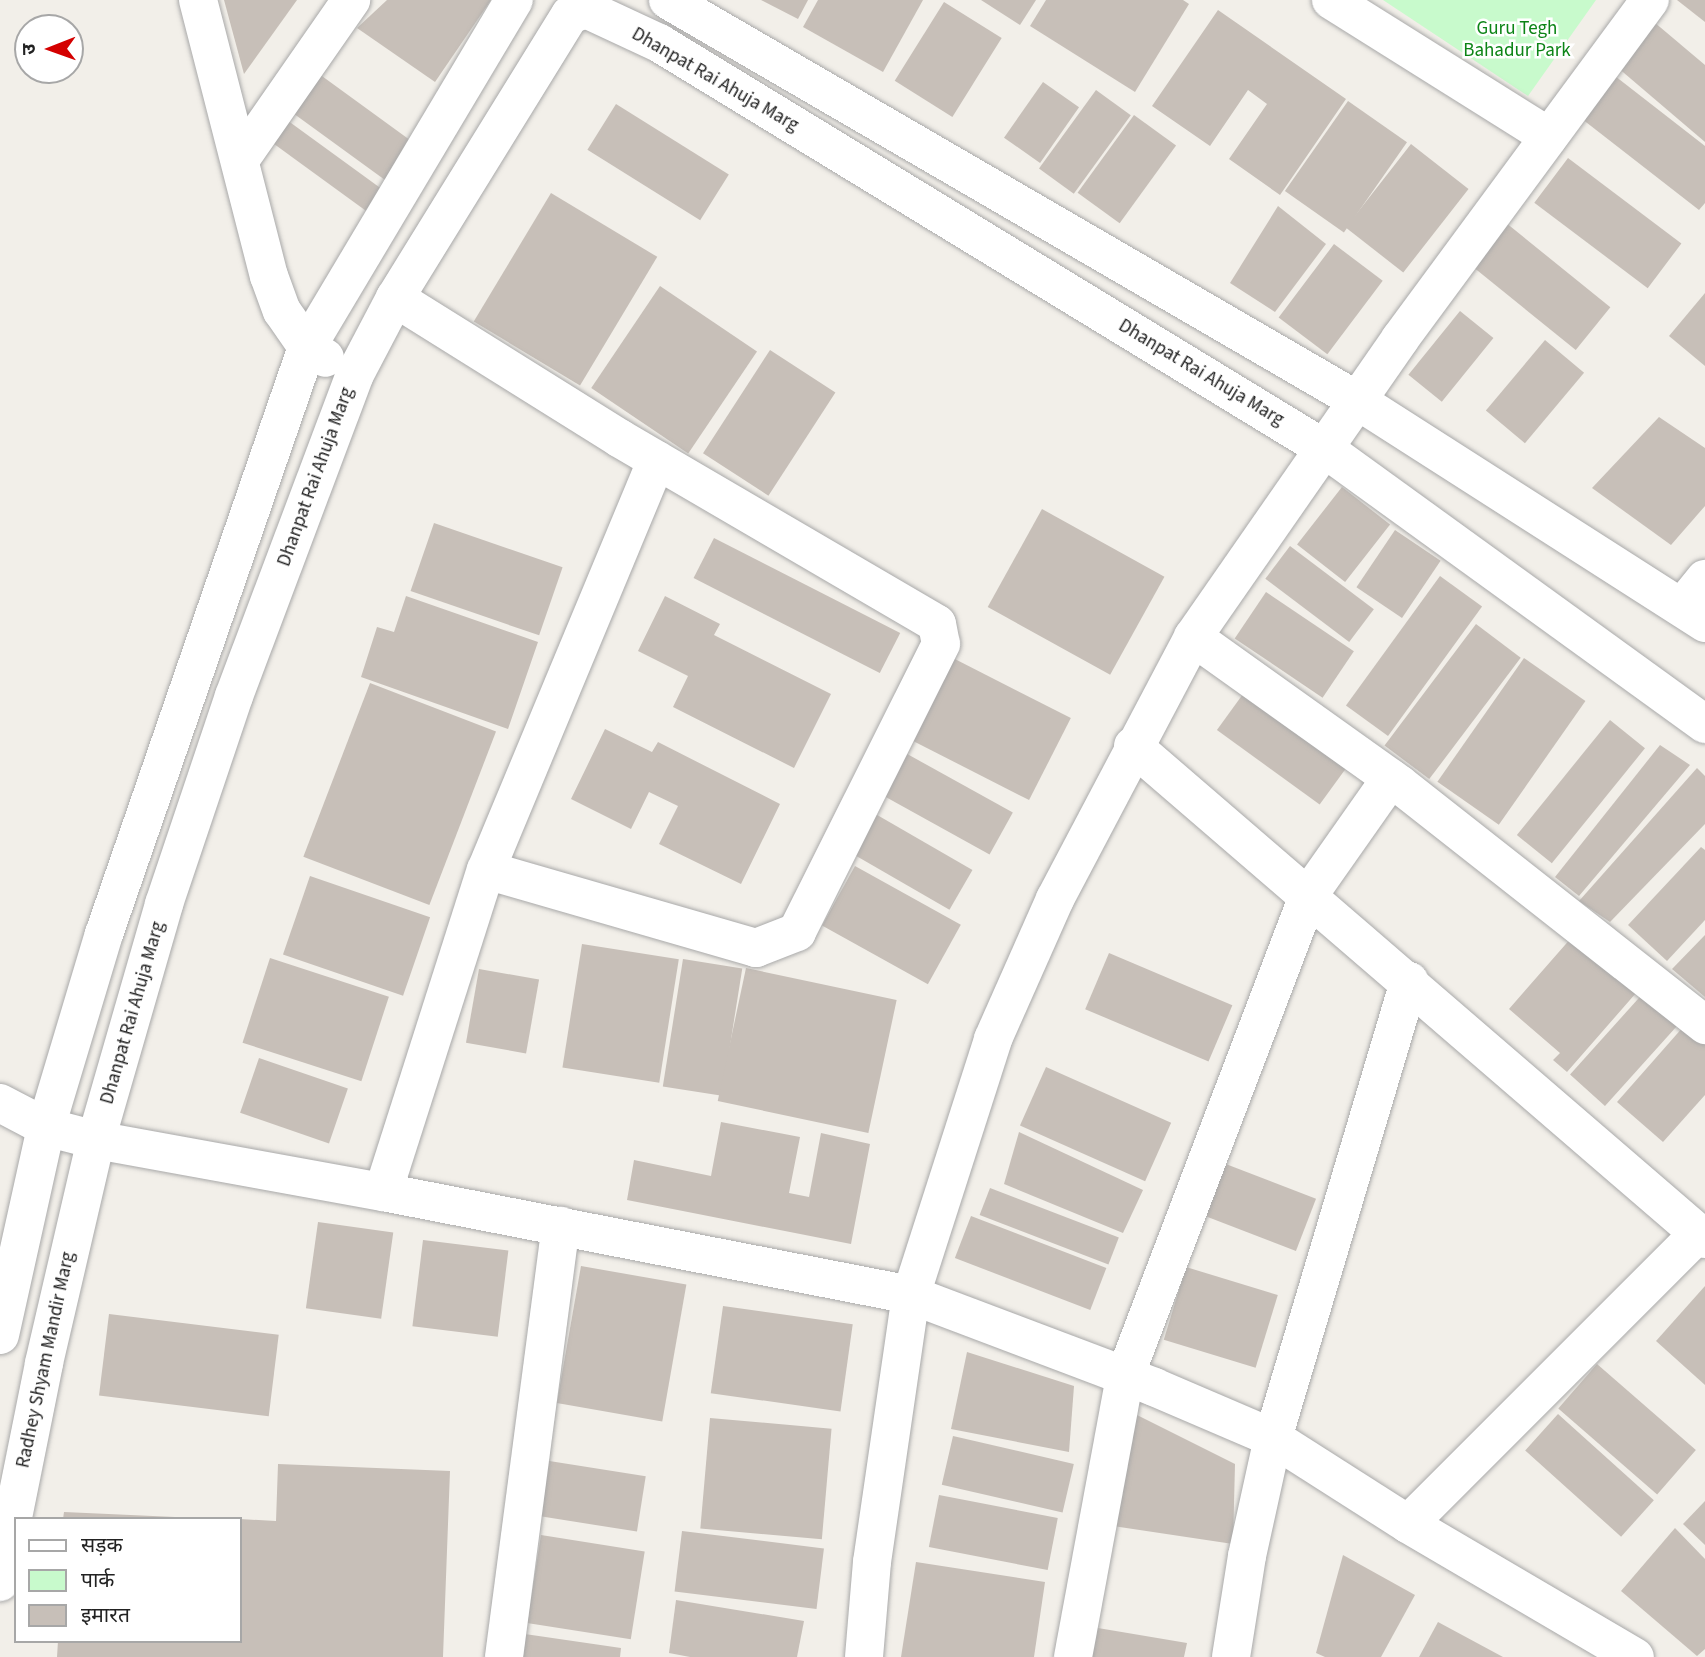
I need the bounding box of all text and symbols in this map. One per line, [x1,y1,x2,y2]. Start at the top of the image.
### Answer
north arrow [14,14,84,84]
park label: Guru Tegh Bahadur Park [1463,18,1571,62]
street label: Dhanpat Rai Ahuja Marg [627,23,803,137]
text: उ [16,44,43,55]
street label: Dhanpat Rai Ahuja Marg [1114,315,1288,431]
street label: Dhanpat Rai Ahuja Marg [273,384,359,570]
street label: Dhanpat Rai Ahuja Marg [96,919,170,1107]
street label: Radhey Shyam Mandir Marg [12,1250,80,1470]
legend [14,1517,242,1643]
text: सड़क [81,1530,123,1560]
text: पार्क [81,1565,115,1595]
text: इमारत [81,1600,130,1630]

